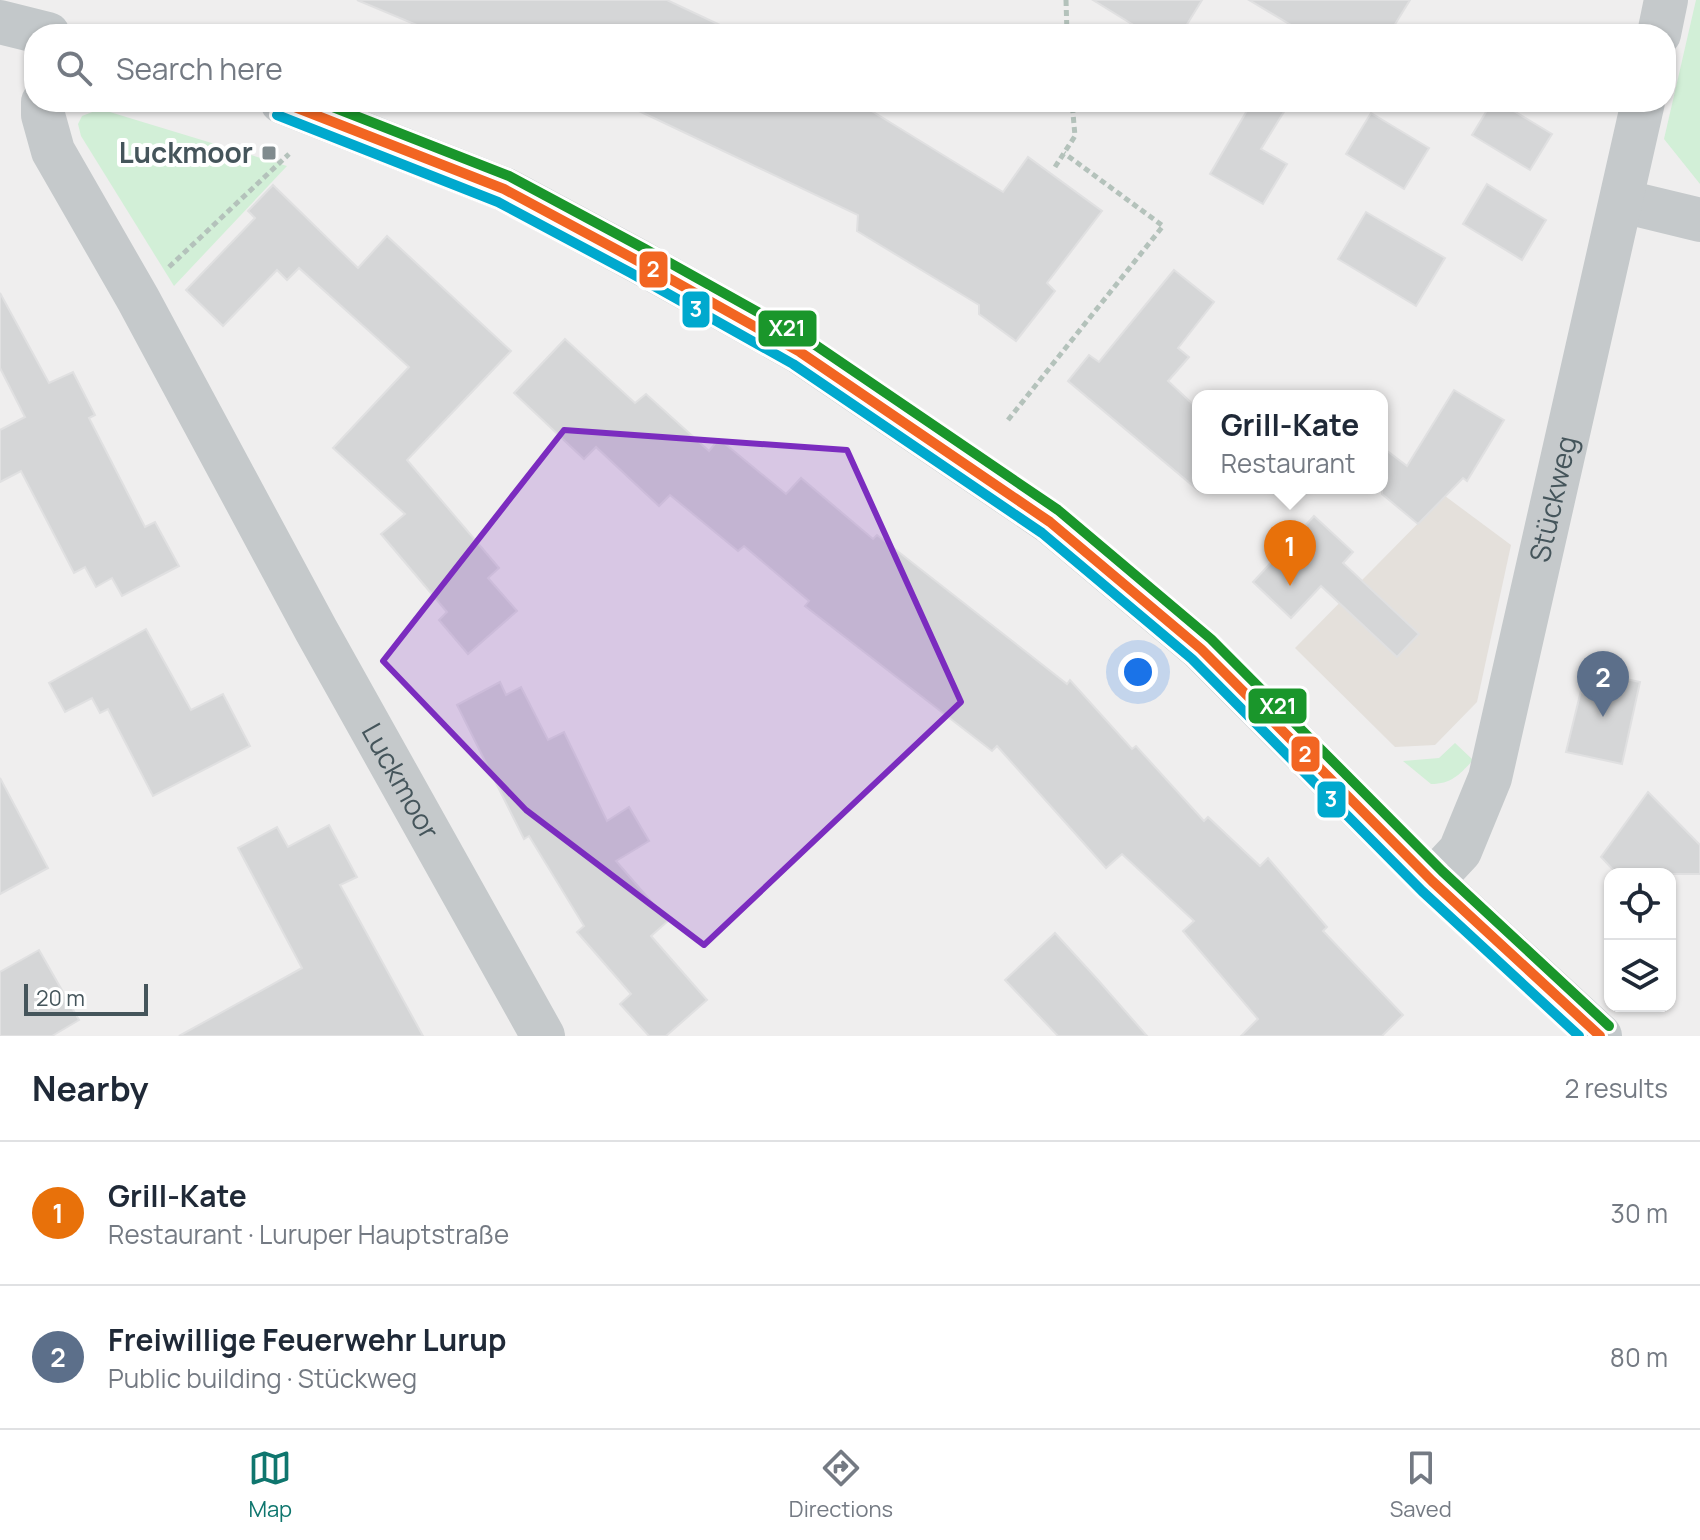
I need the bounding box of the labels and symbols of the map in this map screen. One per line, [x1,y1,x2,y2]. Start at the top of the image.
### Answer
place label: Luckmoor [119,133,253,171]
marker: Luckmoor [260,144,278,162]
line badge: 2 [638,250,669,289]
text: 2 [646,254,660,284]
line badge: 3 [681,290,711,329]
text: 3 [690,294,702,324]
line badge: X21 [757,309,818,348]
text: X21 [768,313,806,343]
street label: Stückweg [1519,432,1585,566]
pin: 1 [1264,520,1316,586]
pin: 2 [1577,651,1629,717]
your location [1118,652,1158,692]
line badge: X21 [1247,687,1308,725]
text: X21 [1259,691,1297,721]
street label: Luckmoor [354,716,449,845]
line badge: 2 [1290,735,1321,773]
text: 2 [1298,739,1312,769]
line badge: 3 [1316,780,1347,819]
text: 3 [1325,784,1337,814]
scale bar [24,980,148,1016]

